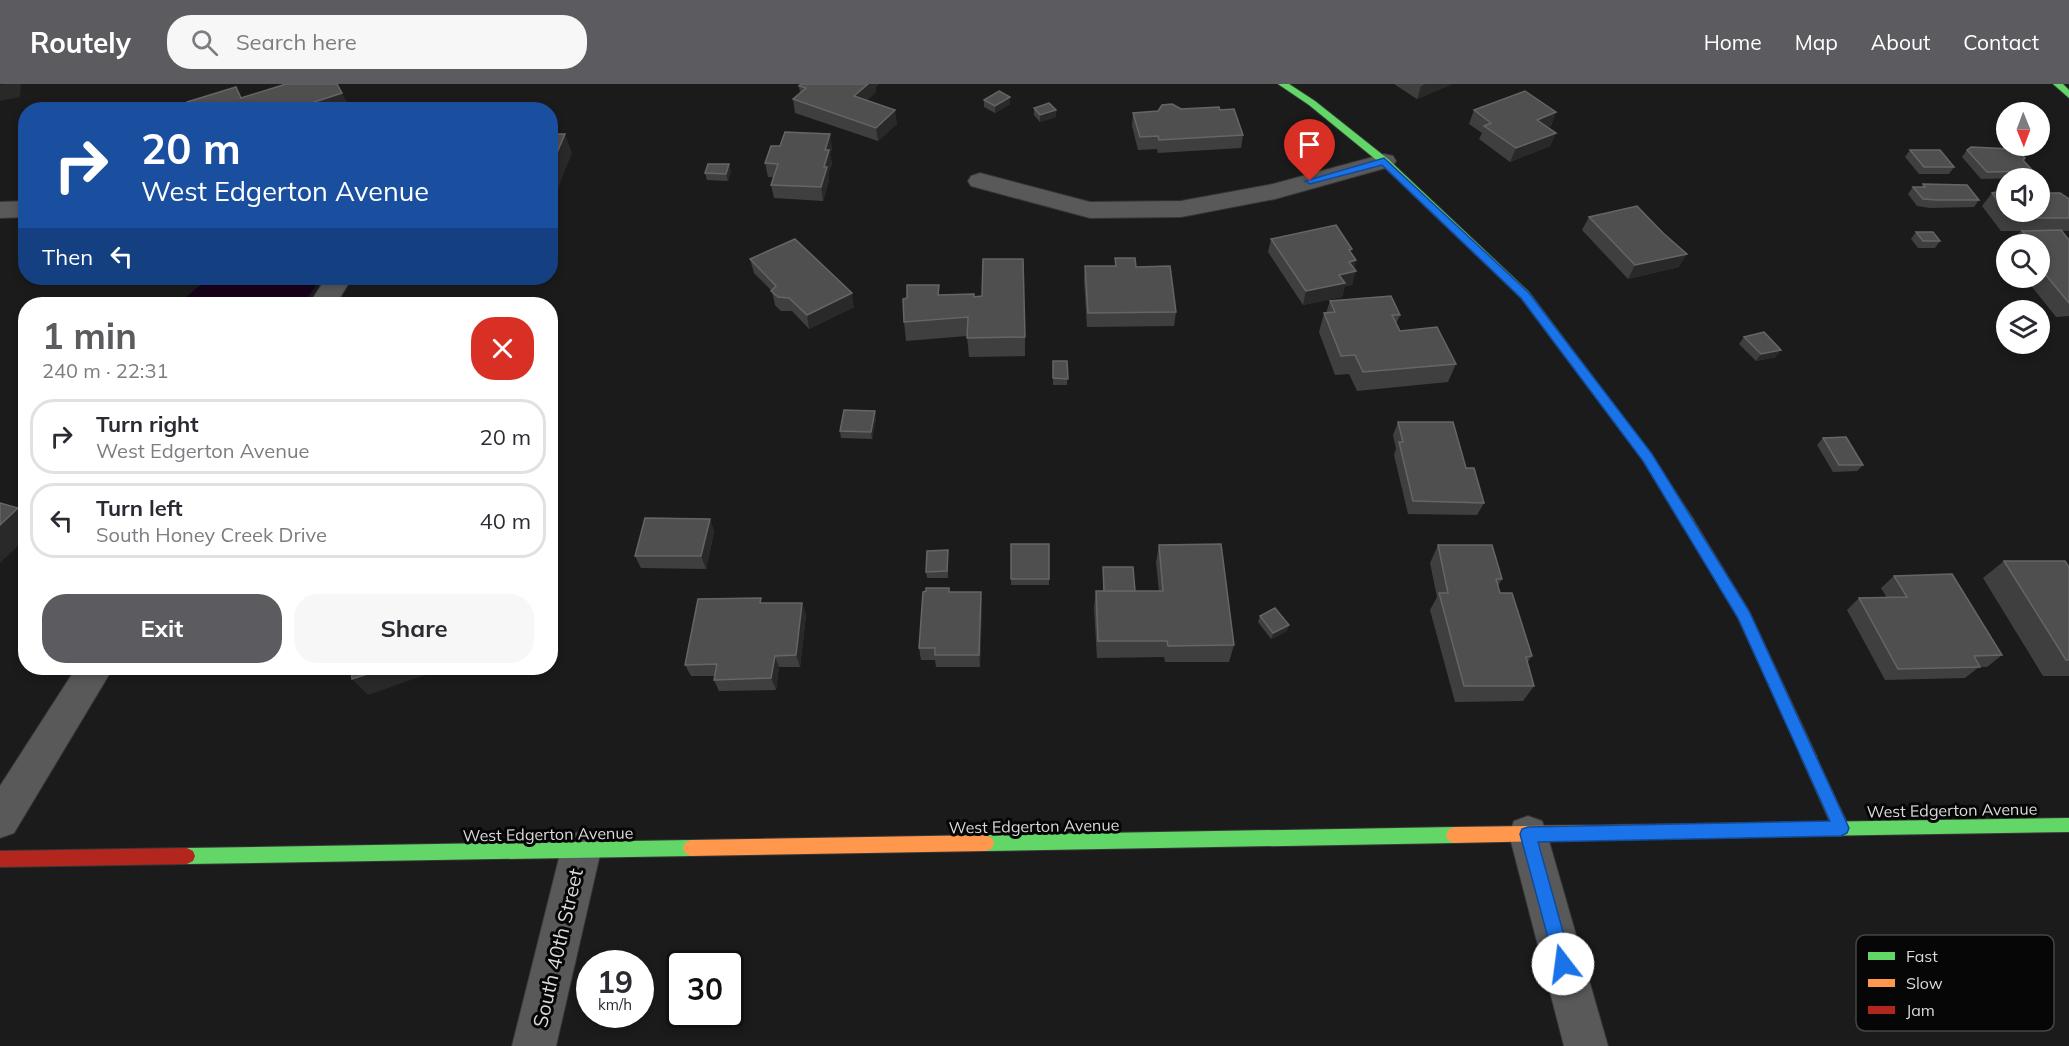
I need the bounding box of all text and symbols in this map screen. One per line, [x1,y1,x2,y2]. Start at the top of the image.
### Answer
search box [167,15,587,69]
text: Routely [30,25,131,60]
icon: search [188,26,221,59]
text: Search here [236,28,357,56]
text: Home [1704,29,1762,55]
text: Map [1795,29,1838,55]
text: About [1871,29,1930,55]
text: Contact [1963,29,2039,55]
north arrow [1996,102,2050,156]
map controls [1996,102,2050,354]
pin [1284,119,1335,181]
text: 20 m [141,122,241,175]
icon: right [42,126,120,204]
icon: arrive [1293,128,1326,161]
button: sound [1996,168,2050,222]
text: West Edgerton Avenue [141,174,429,208]
button: search [1996,234,2050,288]
icon: left [105,240,138,273]
text: Then [42,243,93,271]
button: layers [1996,300,2050,354]
text: 1 min [42,313,137,358]
button: close [471,317,534,380]
text: 240 m · 22:31 [42,358,168,383]
text: Turn right [96,410,199,438]
icon: right [45,420,78,453]
text: 20 m [480,423,531,451]
text: West Edgerton Avenue [96,438,309,463]
text: Turn left [96,494,183,522]
icon: left [45,504,78,537]
text: 40 m [480,507,531,535]
text: South Honey Creek Drive [96,522,327,547]
button: Exit [42,594,282,663]
button: Share [294,594,534,663]
street label: West Edgerton Avenue [1867,799,2037,821]
street label: West Edgerton Avenue [949,815,1119,837]
street label: West Edgerton Avenue [463,823,633,845]
street label: South 40th Street [527,866,588,1030]
position arrow [1531,932,1595,996]
legend [1856,935,2054,1031]
text: Fast [1906,946,1938,966]
speed limit sign: 30 [666,950,744,1028]
text: 19 [597,963,633,1001]
text: Slow [1906,973,1943,993]
text: km/h [598,995,632,1014]
text: Jam [1906,1000,1935,1020]

